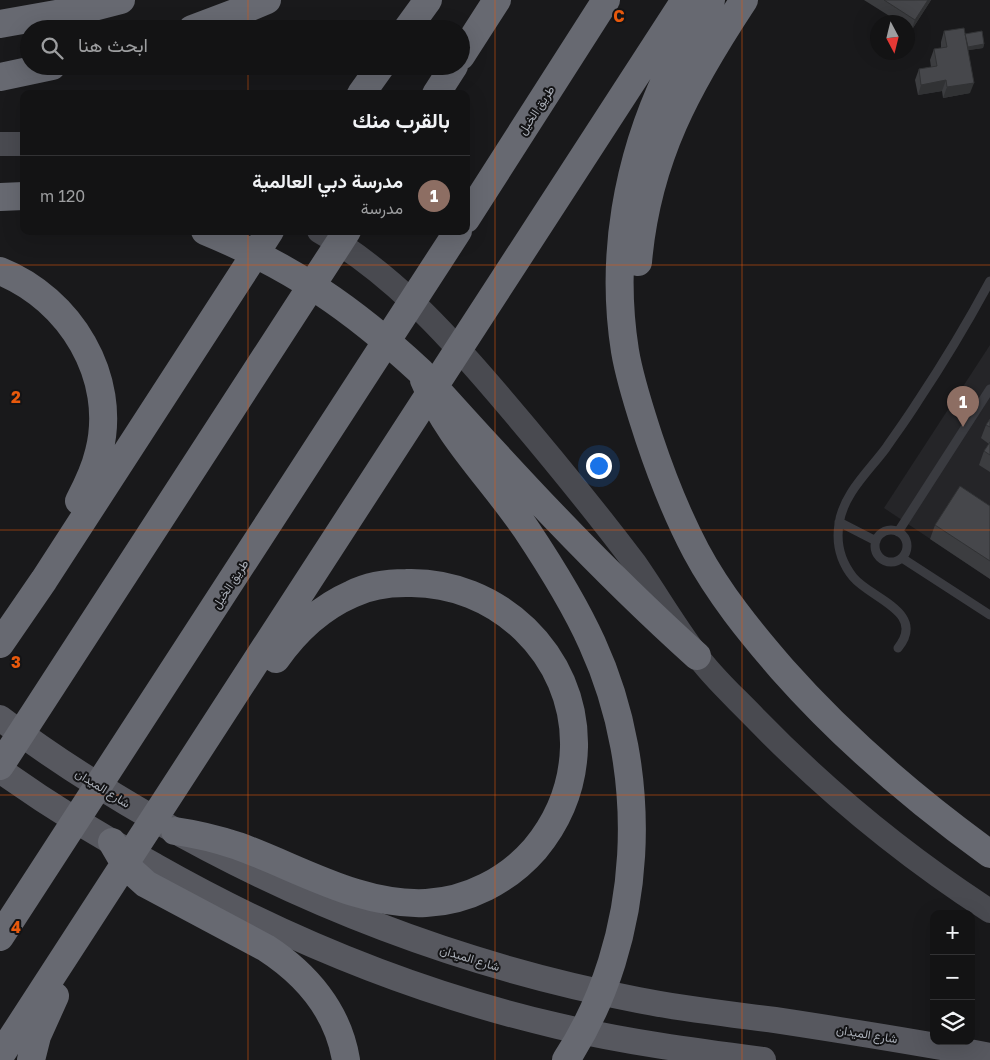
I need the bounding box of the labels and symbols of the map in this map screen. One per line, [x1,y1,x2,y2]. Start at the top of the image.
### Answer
text: C [613,6,625,26]
north arrow [870,15,915,60]
street label: طريق الخيل [515,82,558,138]
pin: 1 [947,386,979,427]
text: 2 [11,387,21,407]
your location [586,453,612,479]
street label: طريق الخيل [209,556,252,612]
text: 3 [11,652,21,672]
street label: شارع الميدان [72,765,133,812]
text: 4 [11,917,21,937]
street label: شارع الميدان [438,942,502,976]
street label: شارع الميدان [835,1022,899,1048]

